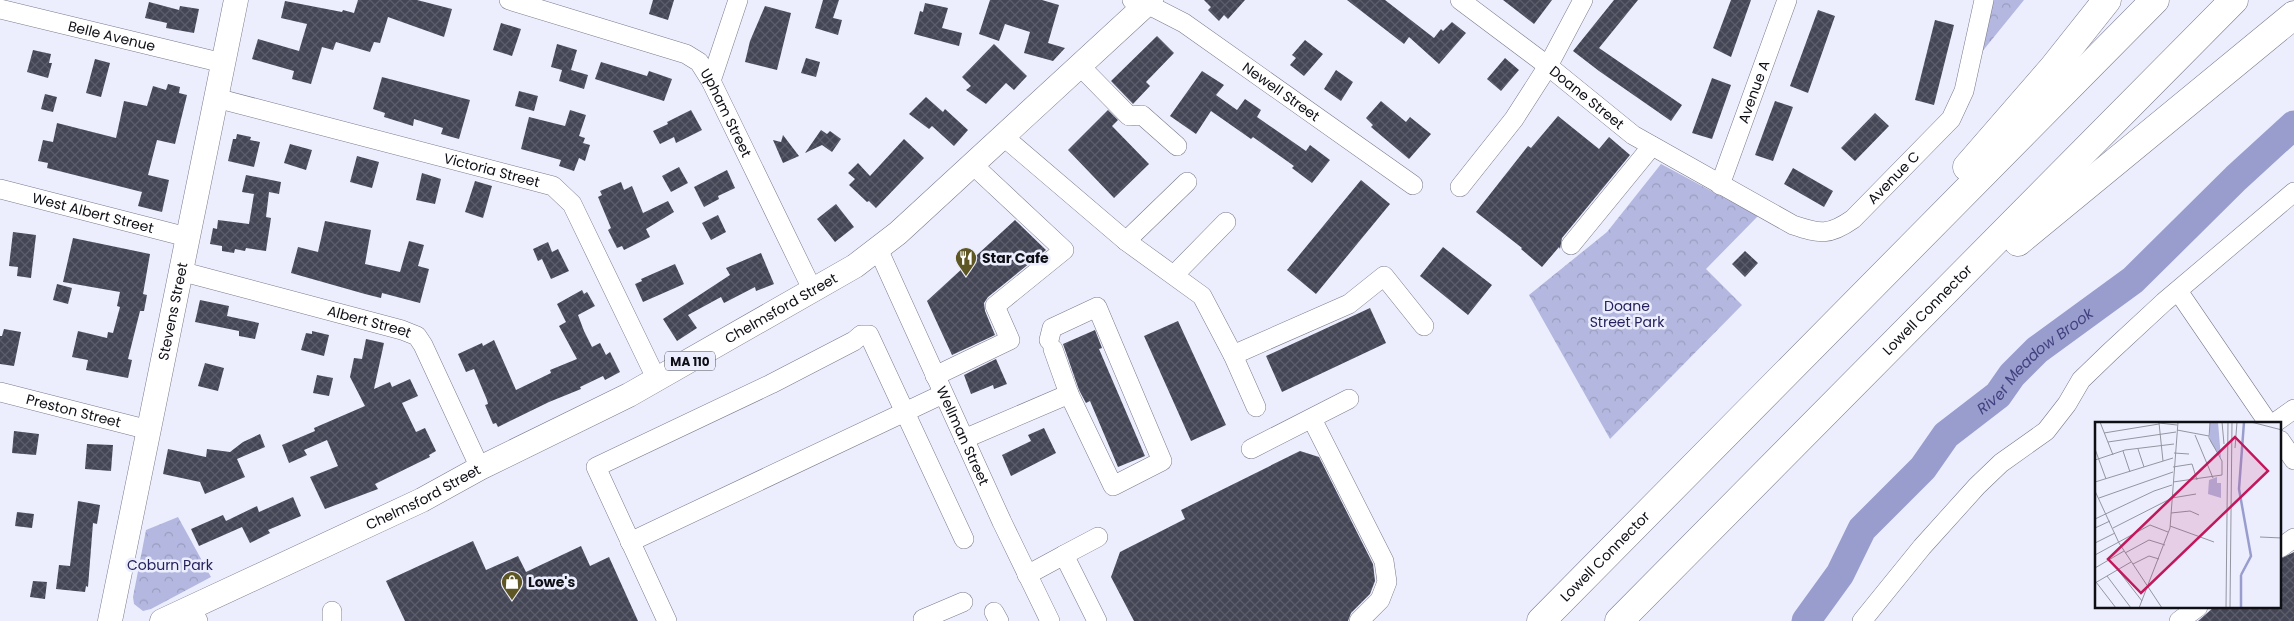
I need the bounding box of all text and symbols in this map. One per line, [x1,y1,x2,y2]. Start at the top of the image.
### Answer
street label: Belle Avenue [66,16,158,56]
street label: Newell Street [1238,57,1324,126]
street label: Avenue A [1733,58,1774,126]
street label: Doane Street [1545,61,1628,134]
street label: Upham Street [696,65,756,160]
street label: Avenue C [1863,147,1924,209]
street label: Victoria Street [442,148,542,192]
street label: West Albert Street [30,188,156,238]
restaurant icon: Star Cafe [954,246,978,277]
place label: Star Cafe [982,248,1049,268]
street label: Stevens Street [153,260,193,362]
street label: Lowell Connector [1878,260,1977,359]
street label: Chelmsford Street [721,268,841,348]
park label: Doane Street Park [1590,296,1665,332]
street label: Albert Street [325,301,414,343]
water label: River Meadow Brook [1972,301,2098,418]
road number: MA 110 [665,352,715,371]
street label: Wellman Street [932,383,994,488]
street label: Preston Street [24,389,123,432]
inset map [2095,422,2282,608]
street label: Chelmsford Street [362,460,484,535]
street label: Lowell Connector [1556,507,1654,606]
park label: Coburn Park [127,555,214,575]
shop icon: Lowe's [500,570,524,601]
place label: Lowe's [528,572,575,592]

